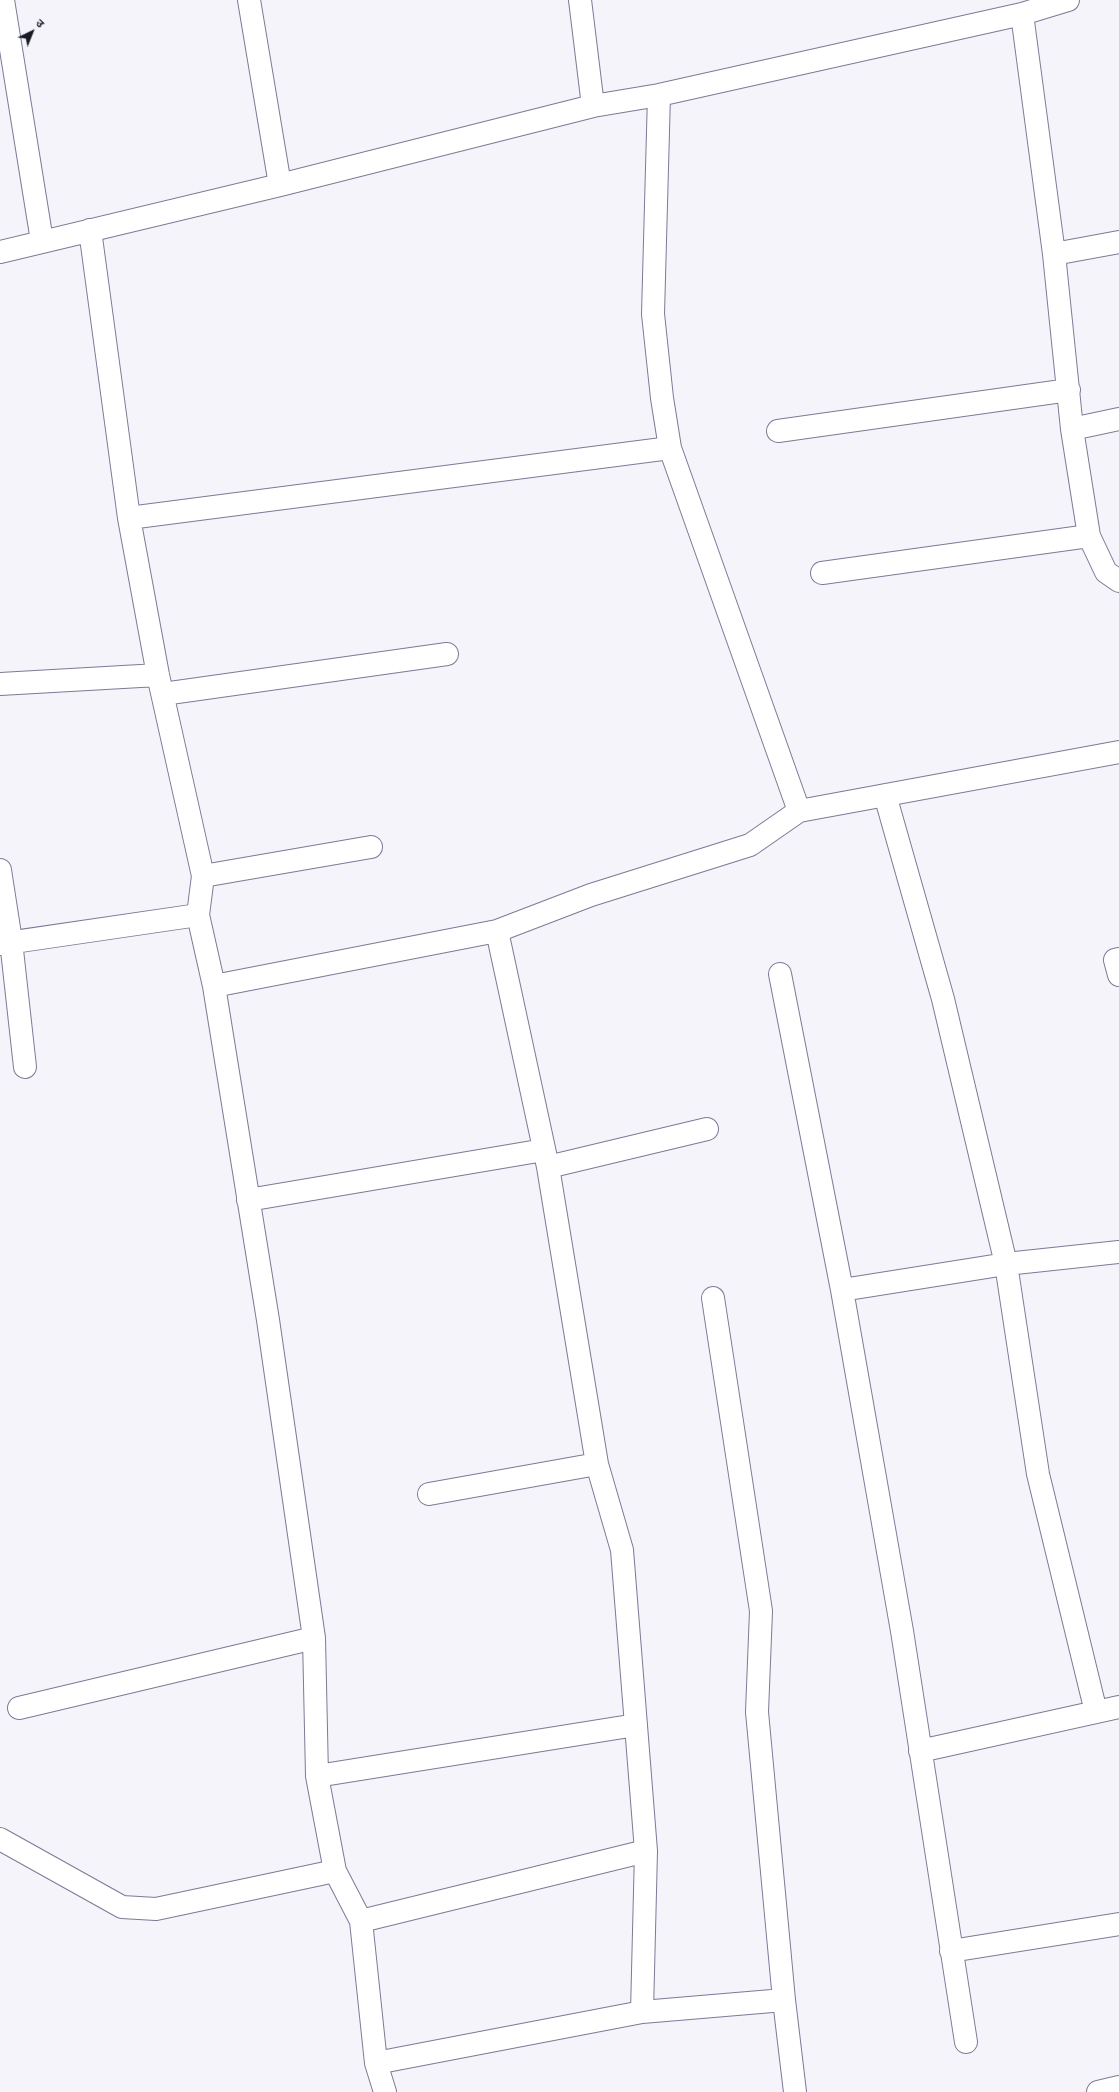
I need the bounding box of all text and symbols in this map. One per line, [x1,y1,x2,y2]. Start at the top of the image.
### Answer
north arrow [12,12,52,52]
text: उ [33,16,47,31]

